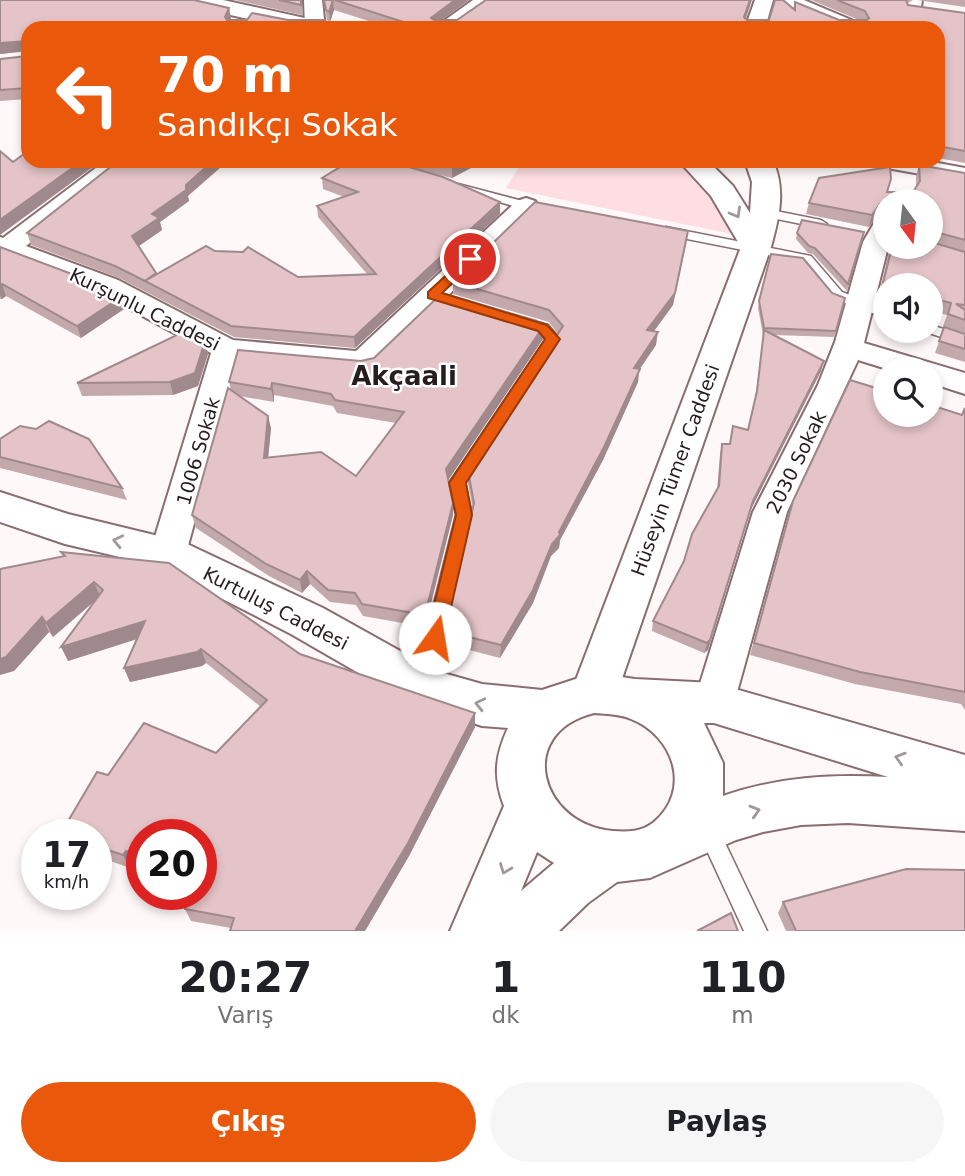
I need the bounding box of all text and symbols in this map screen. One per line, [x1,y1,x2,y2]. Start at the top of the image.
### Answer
text: 70 m [157,47,293,104]
icon: left [42,49,133,140]
text: Sandıkçı Sokak [157,106,398,144]
north arrow [873,189,943,259]
map controls [873,189,943,427]
one-way arrow [728,205,741,218]
pin [440,229,500,289]
icon: arrive [451,240,489,278]
street label: Kurşunlu Caddesi [66,263,224,355]
button: sound [873,273,943,343]
button: search [873,357,943,427]
district label: Akçaali [351,361,457,391]
street label: Hüseyin Tümer Caddesi [626,361,724,579]
street label: 1006 Sokak [172,394,224,508]
street label: 2030 Sokak [762,407,830,517]
one-way arrow [112,535,124,549]
street label: Kurtuluş Caddesi [200,562,352,654]
position arrow [398,601,472,675]
one-way arrow [474,698,486,712]
one-way arrow [894,752,906,767]
one-way arrow [748,804,760,819]
speed limit sign: 20 [126,819,217,910]
text: 17 [42,835,91,875]
one-way arrow [499,862,513,874]
text: km/h [44,871,89,892]
text: 20:27 [179,953,312,1002]
text: 1 [491,953,520,1002]
text: 110 [699,953,786,1002]
text: Varış [218,1002,273,1028]
text: dk [492,1002,519,1028]
text: m [731,1002,754,1028]
button: Çıkış [21,1082,476,1162]
button: Paylaş [490,1082,944,1162]

